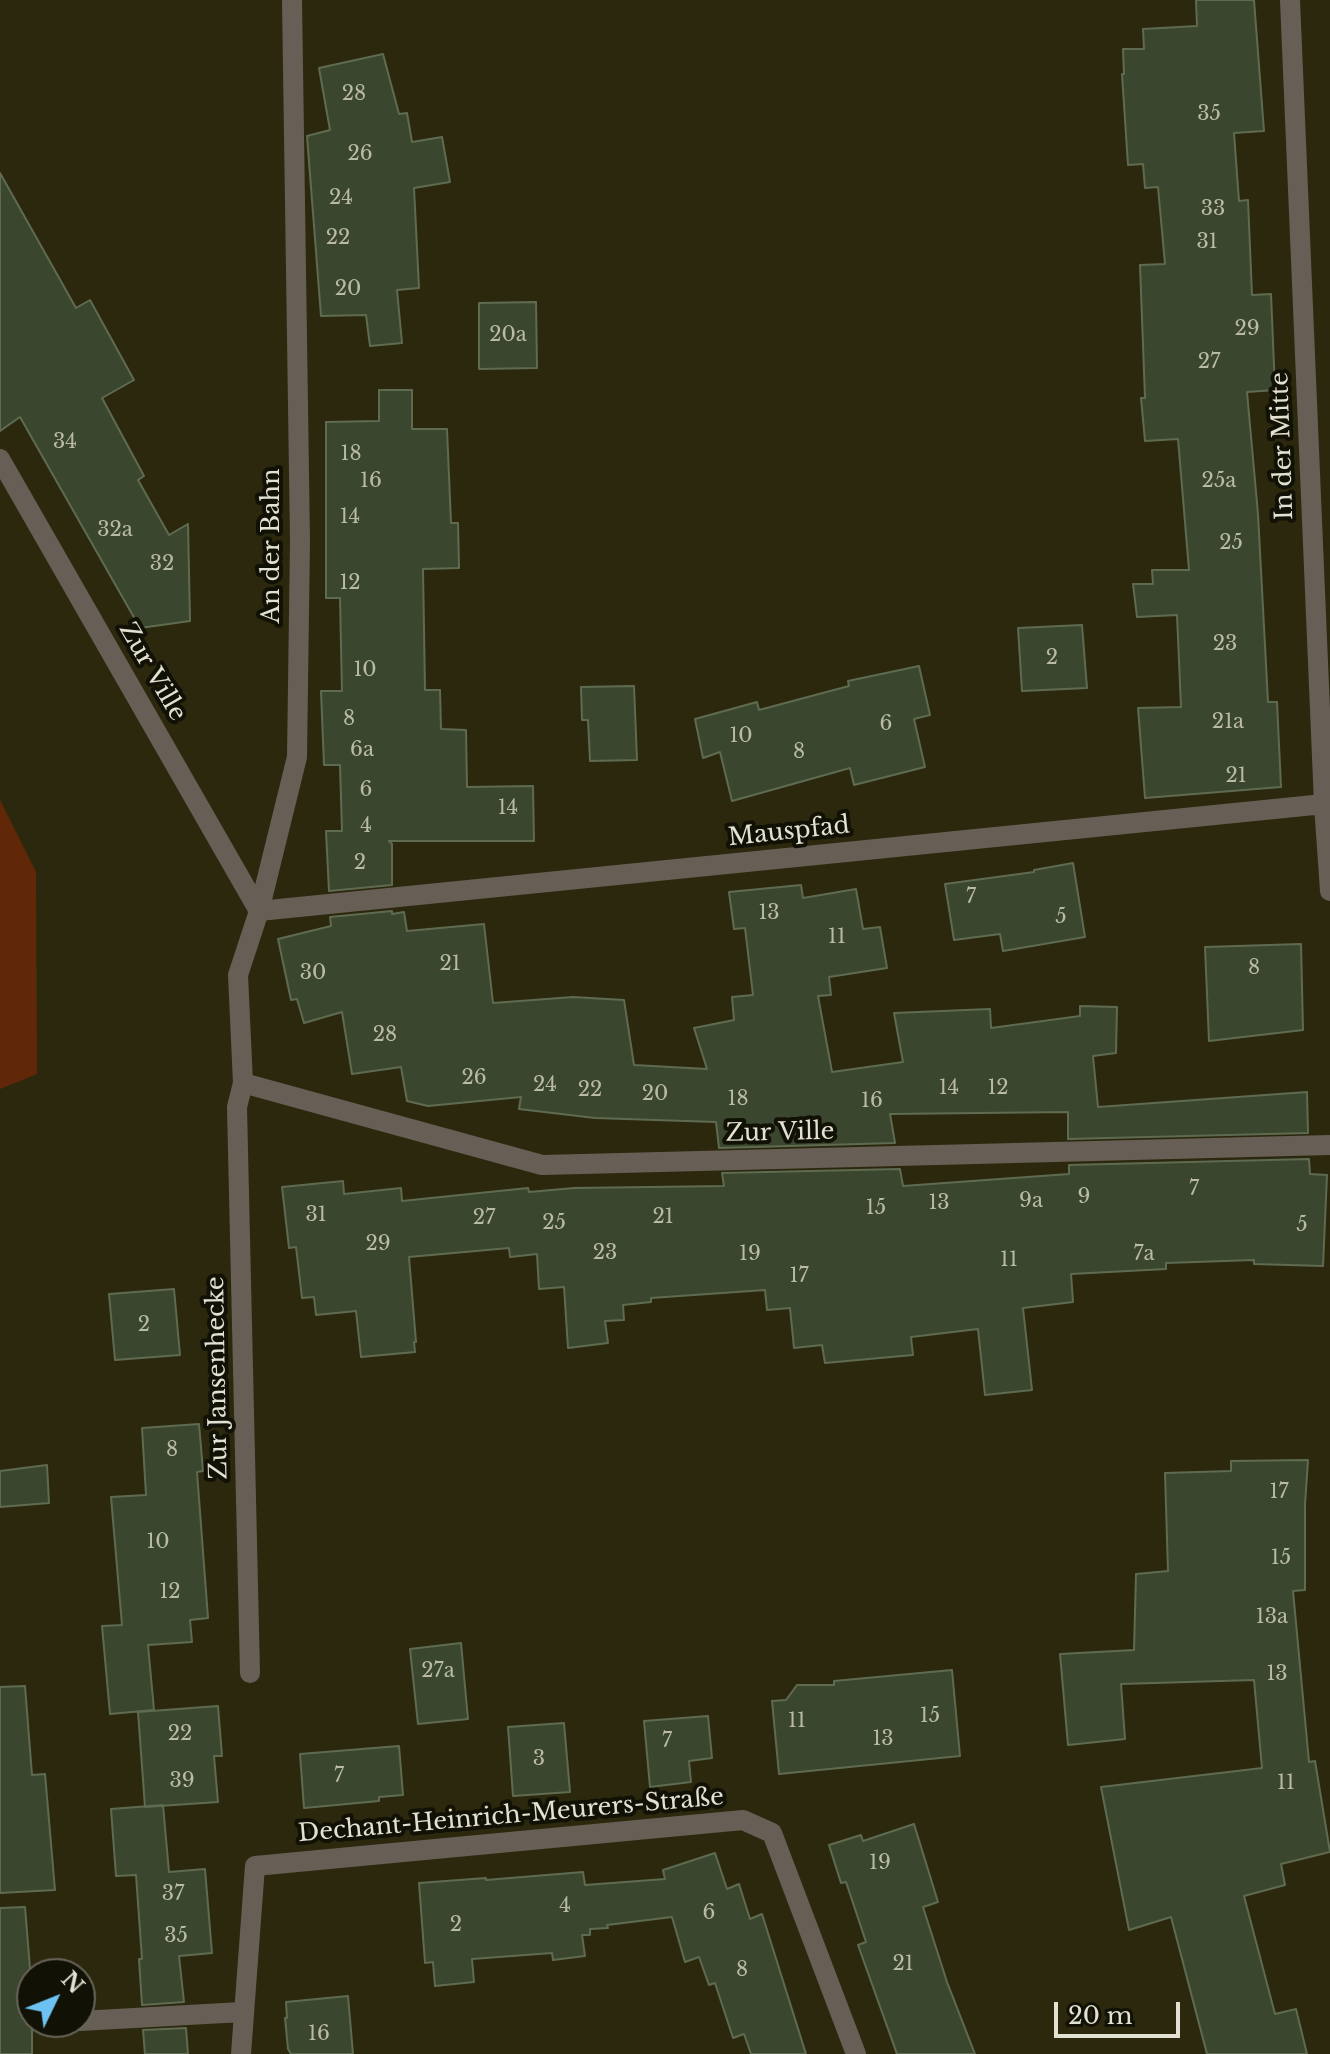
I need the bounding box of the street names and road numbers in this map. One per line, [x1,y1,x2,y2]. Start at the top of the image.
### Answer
street label: In der Mitte [1266,372,1300,520]
street label: An der Bahn [258,469,286,623]
street label: Zur Ville [112,618,192,726]
street label: Mauspfad [727,811,851,853]
street label: Zur Ville [725,1118,835,1148]
street label: Zur Jansenhecke [202,1276,234,1480]
street label: Dechant-Heinrich-Meurers-Straße [297,1783,725,1849]

